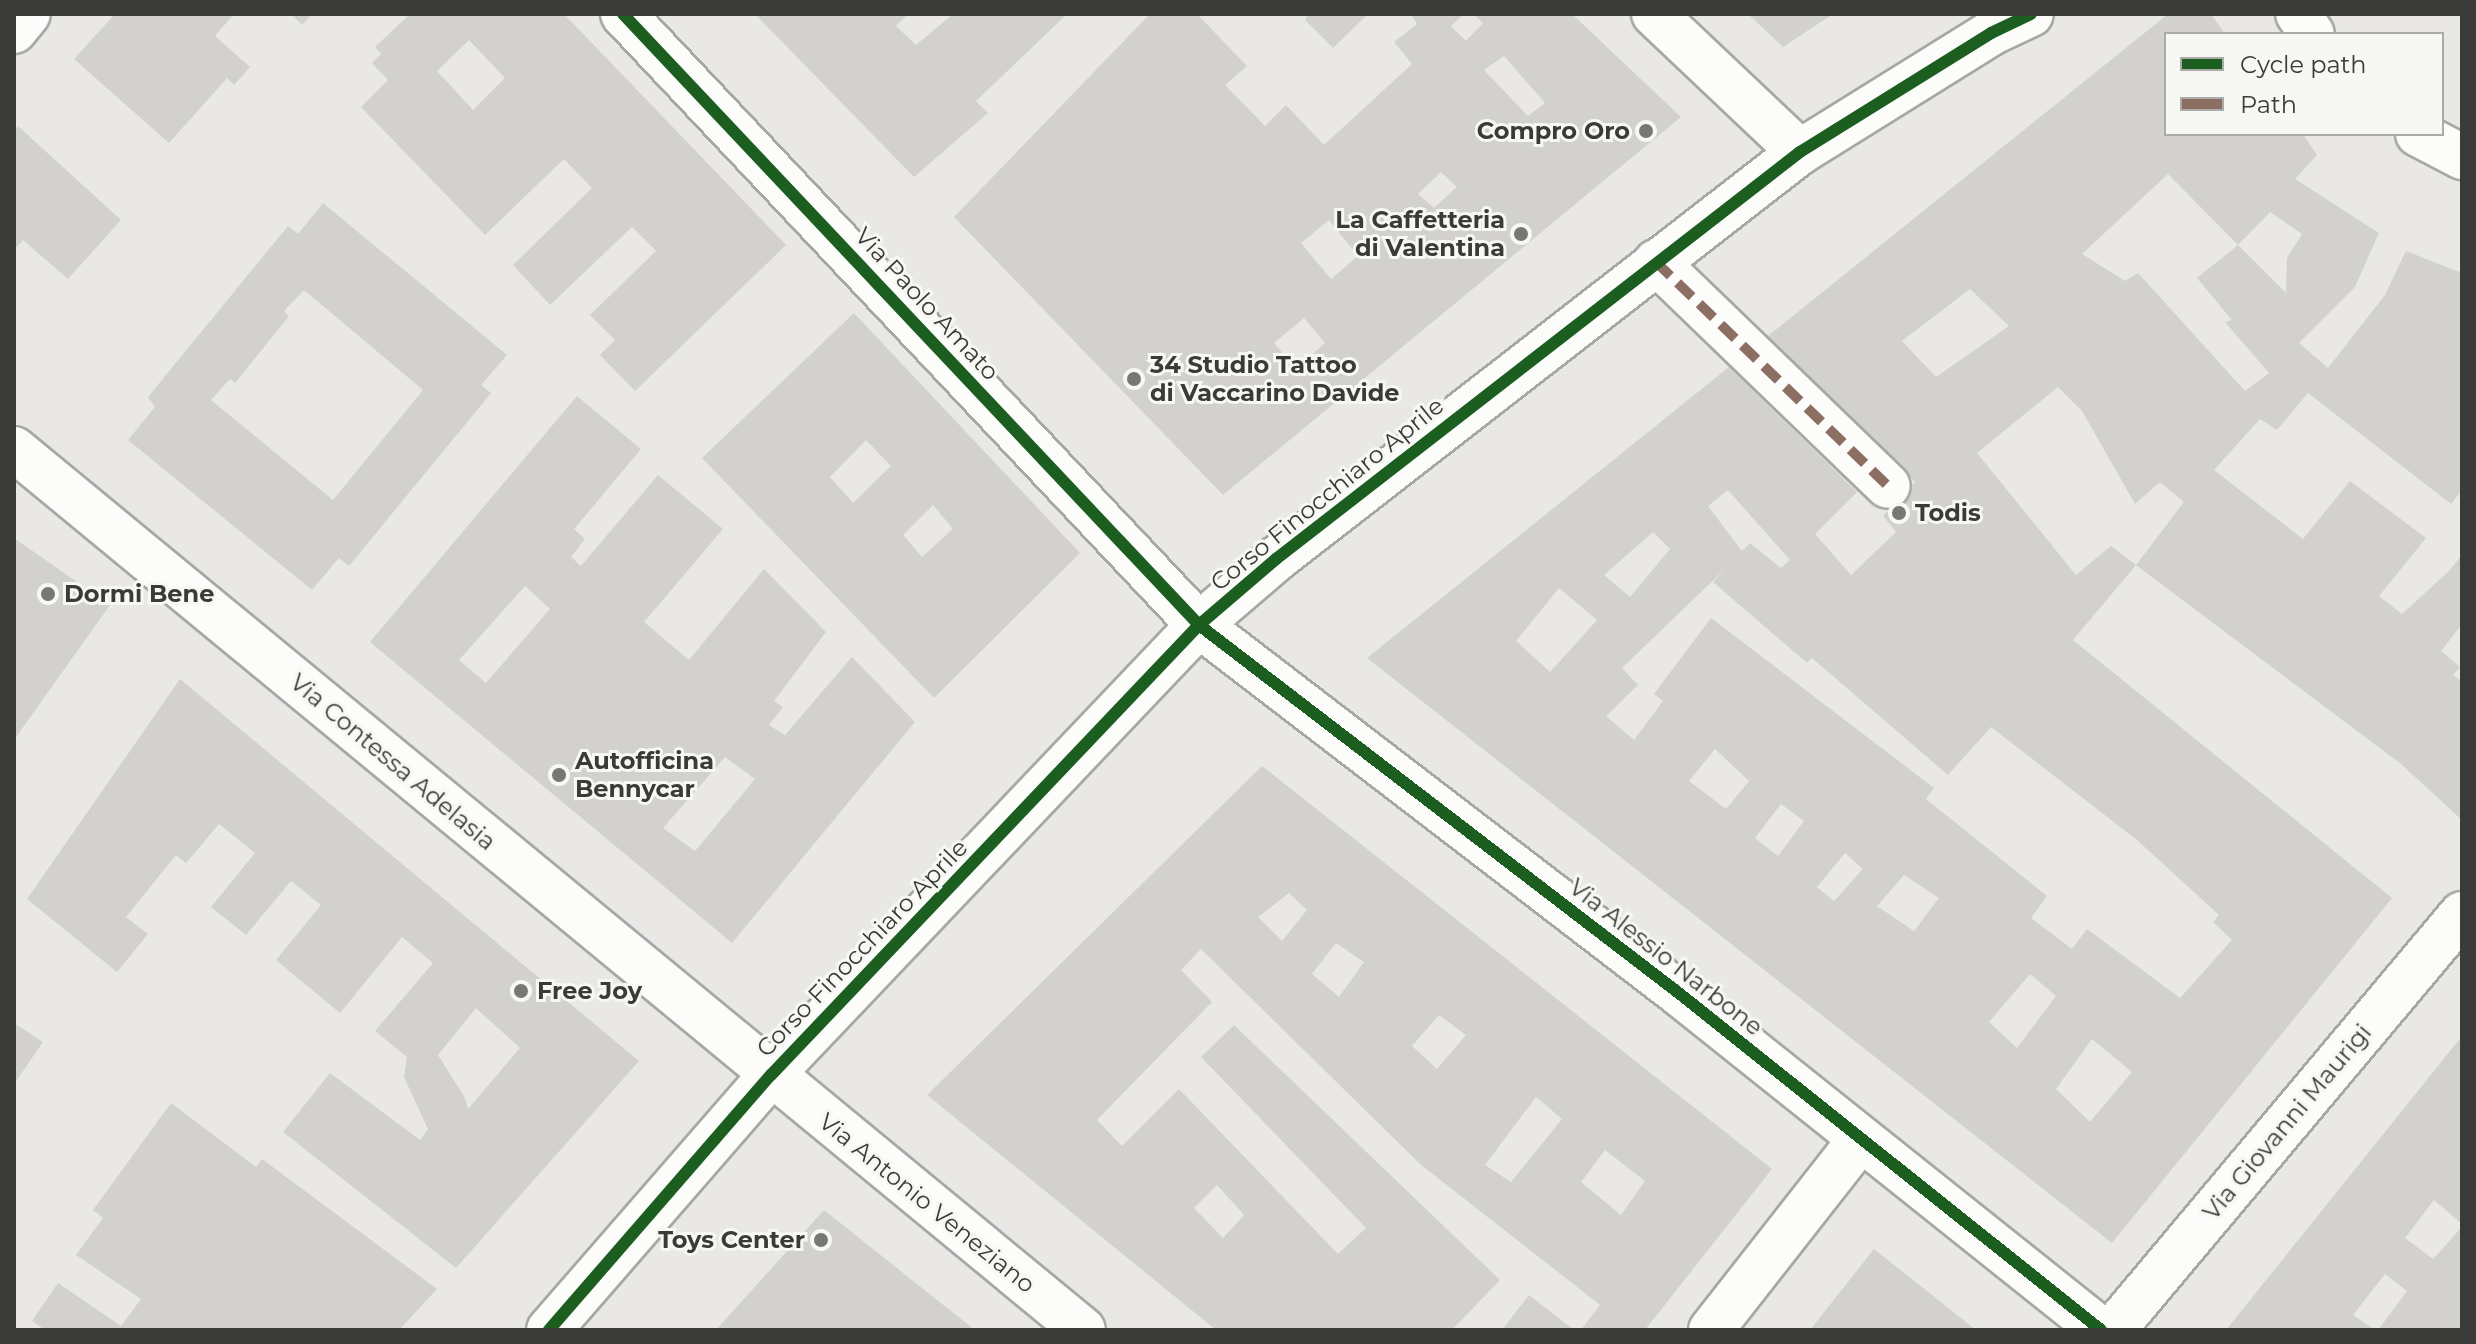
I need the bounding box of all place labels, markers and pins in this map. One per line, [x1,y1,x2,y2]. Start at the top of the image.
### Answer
place label: Compro Oro [1477,117,1630,145]
marker: Compro Oro [1637,122,1655,140]
place label: La Caffetteria di Valentina [1335,206,1505,262]
marker: La Caffetteria di Valentina [1512,225,1530,243]
place label: 34 Studio Tattoo di Vaccarino Davide [1150,351,1400,407]
marker: 34 Studio Tattoo di Vaccarino Davide [1125,370,1143,388]
place label: Todis [1915,499,1981,527]
marker: Todis [1890,504,1908,522]
place label: Dormi Bene [64,580,214,608]
marker: Dormi Bene [39,585,57,603]
place label: Autofficina Bennycar [575,747,714,803]
marker: Autofficina Bennycar [550,766,568,784]
place label: Free Joy [537,977,642,1005]
marker: Free Joy [512,982,530,1000]
place label: Toys Center [658,1226,805,1254]
marker: Toys Center [812,1231,830,1249]

